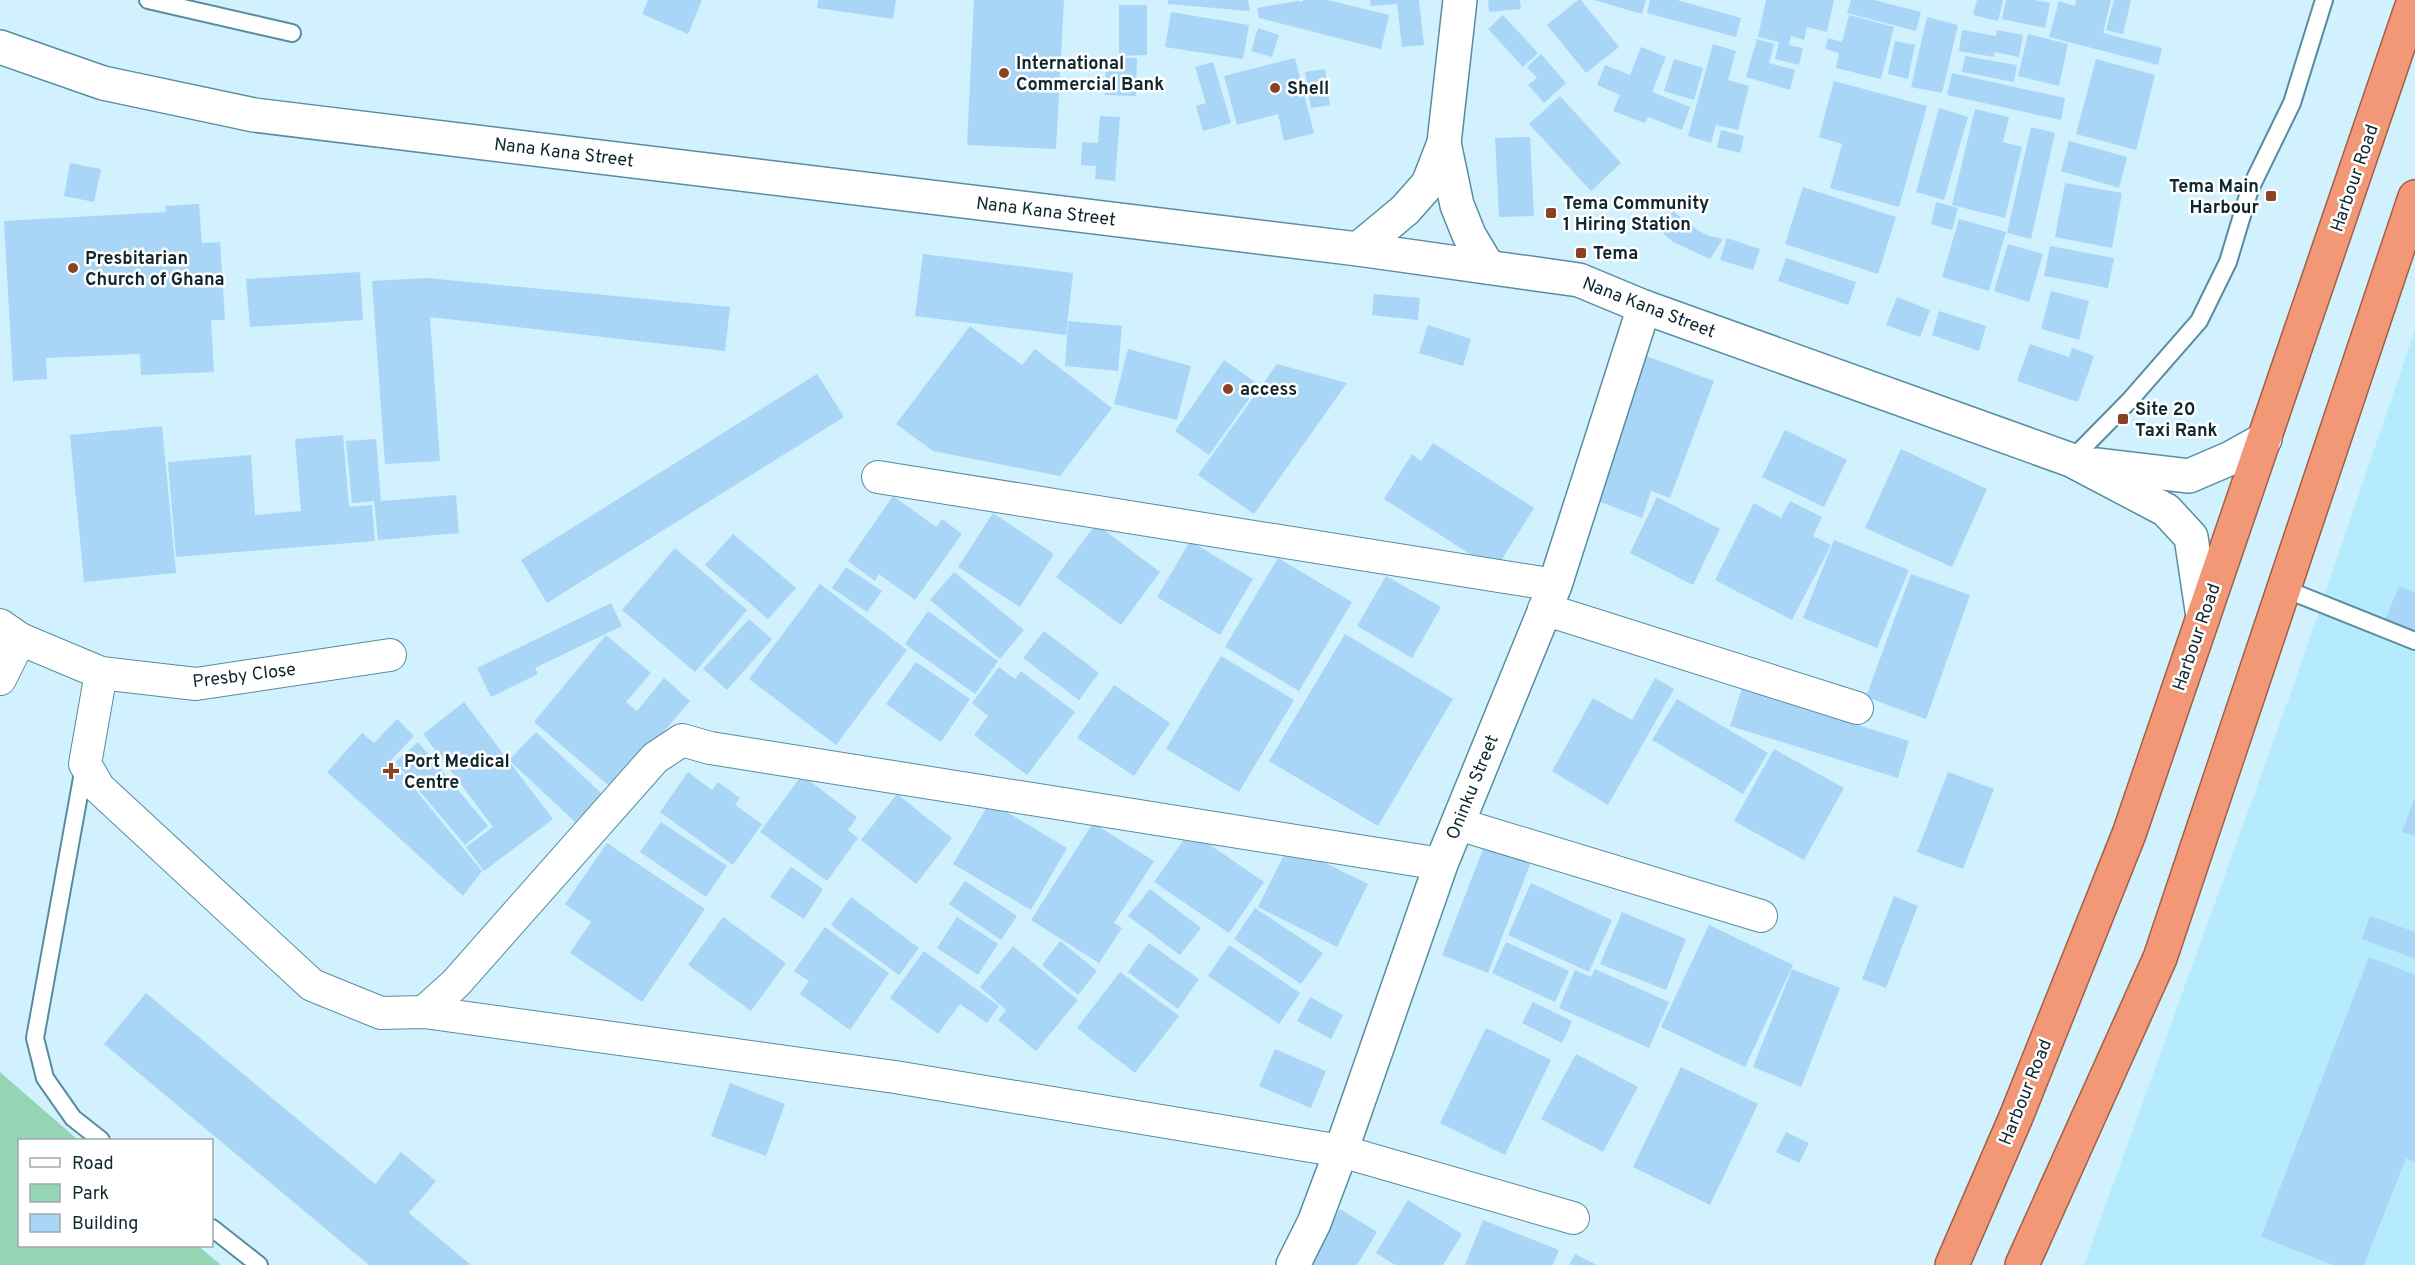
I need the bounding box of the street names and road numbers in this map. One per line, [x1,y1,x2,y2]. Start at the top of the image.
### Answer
street label: Harbour Road [2326,122,2385,235]
street label: Nana Kana Street [493,134,635,173]
street label: Nana Kana Street [975,193,1117,232]
street label: Nana Kana Street [1579,272,1718,344]
street label: Harbour Road [2168,581,2227,694]
street label: Presby Close [191,659,297,694]
street label: Oninku Street [1442,732,1505,843]
street label: Harbour Road [1995,1036,2058,1149]

